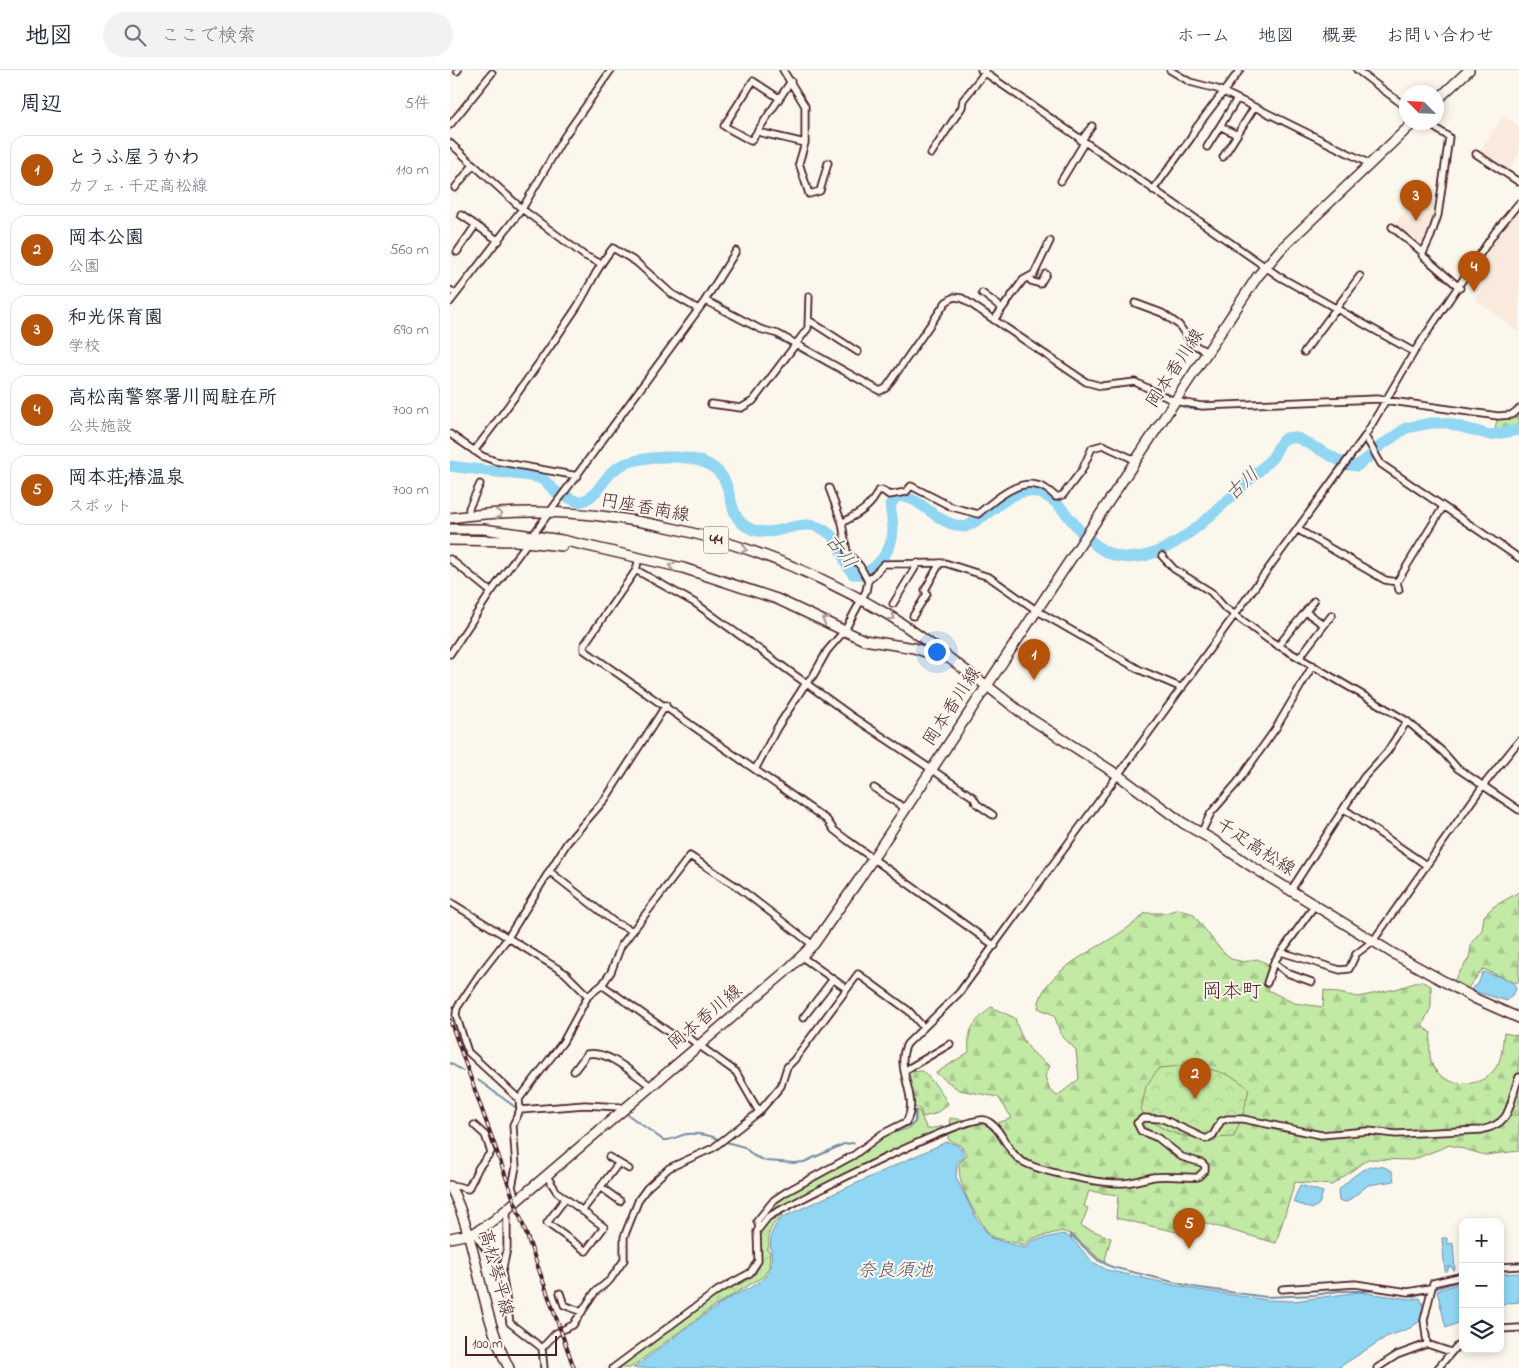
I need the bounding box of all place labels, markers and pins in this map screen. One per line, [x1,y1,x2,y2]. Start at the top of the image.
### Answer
pin: 3 [1400,180,1432,221]
pin: 4 [1458,251,1490,292]
pin: 1 [1018,639,1050,680]
pin: 2 [1179,1058,1211,1099]
pin: 5 [1173,1208,1205,1249]

